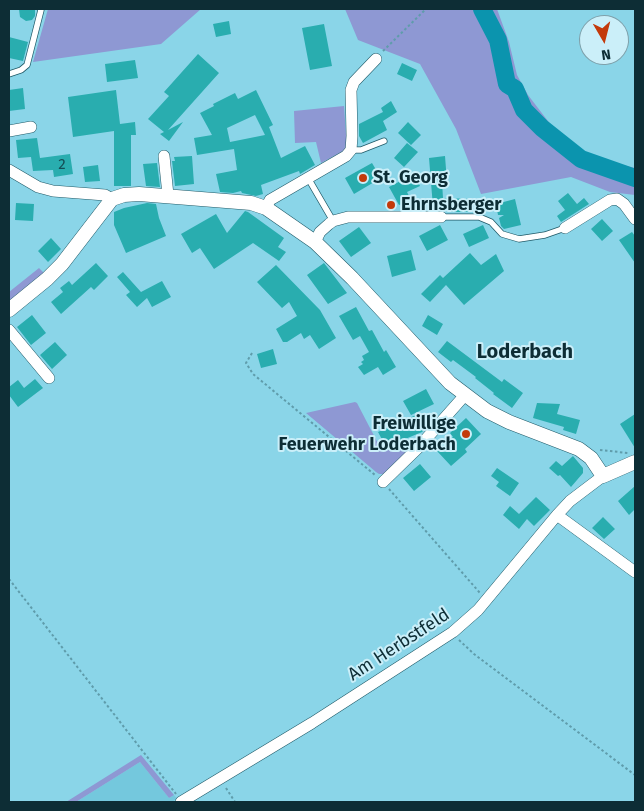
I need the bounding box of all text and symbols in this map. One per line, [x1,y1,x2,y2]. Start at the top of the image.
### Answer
north arrow [579,15,629,65]
text: N [600,45,612,63]
house number: 2 [58,156,66,174]
place label: St. Georg [373,167,448,189]
marker: St. Georg [357,172,369,184]
place label: Ehrnsberger [401,194,502,216]
marker: Ehrnsberger [385,199,397,211]
district label: Loderbach [477,340,573,364]
place label: Freiwillige Feuerwehr Loderbach [279,413,456,456]
marker: Freiwillige Feuerwehr Loderbach [460,428,472,440]
street label: Am Herbstfeld [344,604,454,686]

